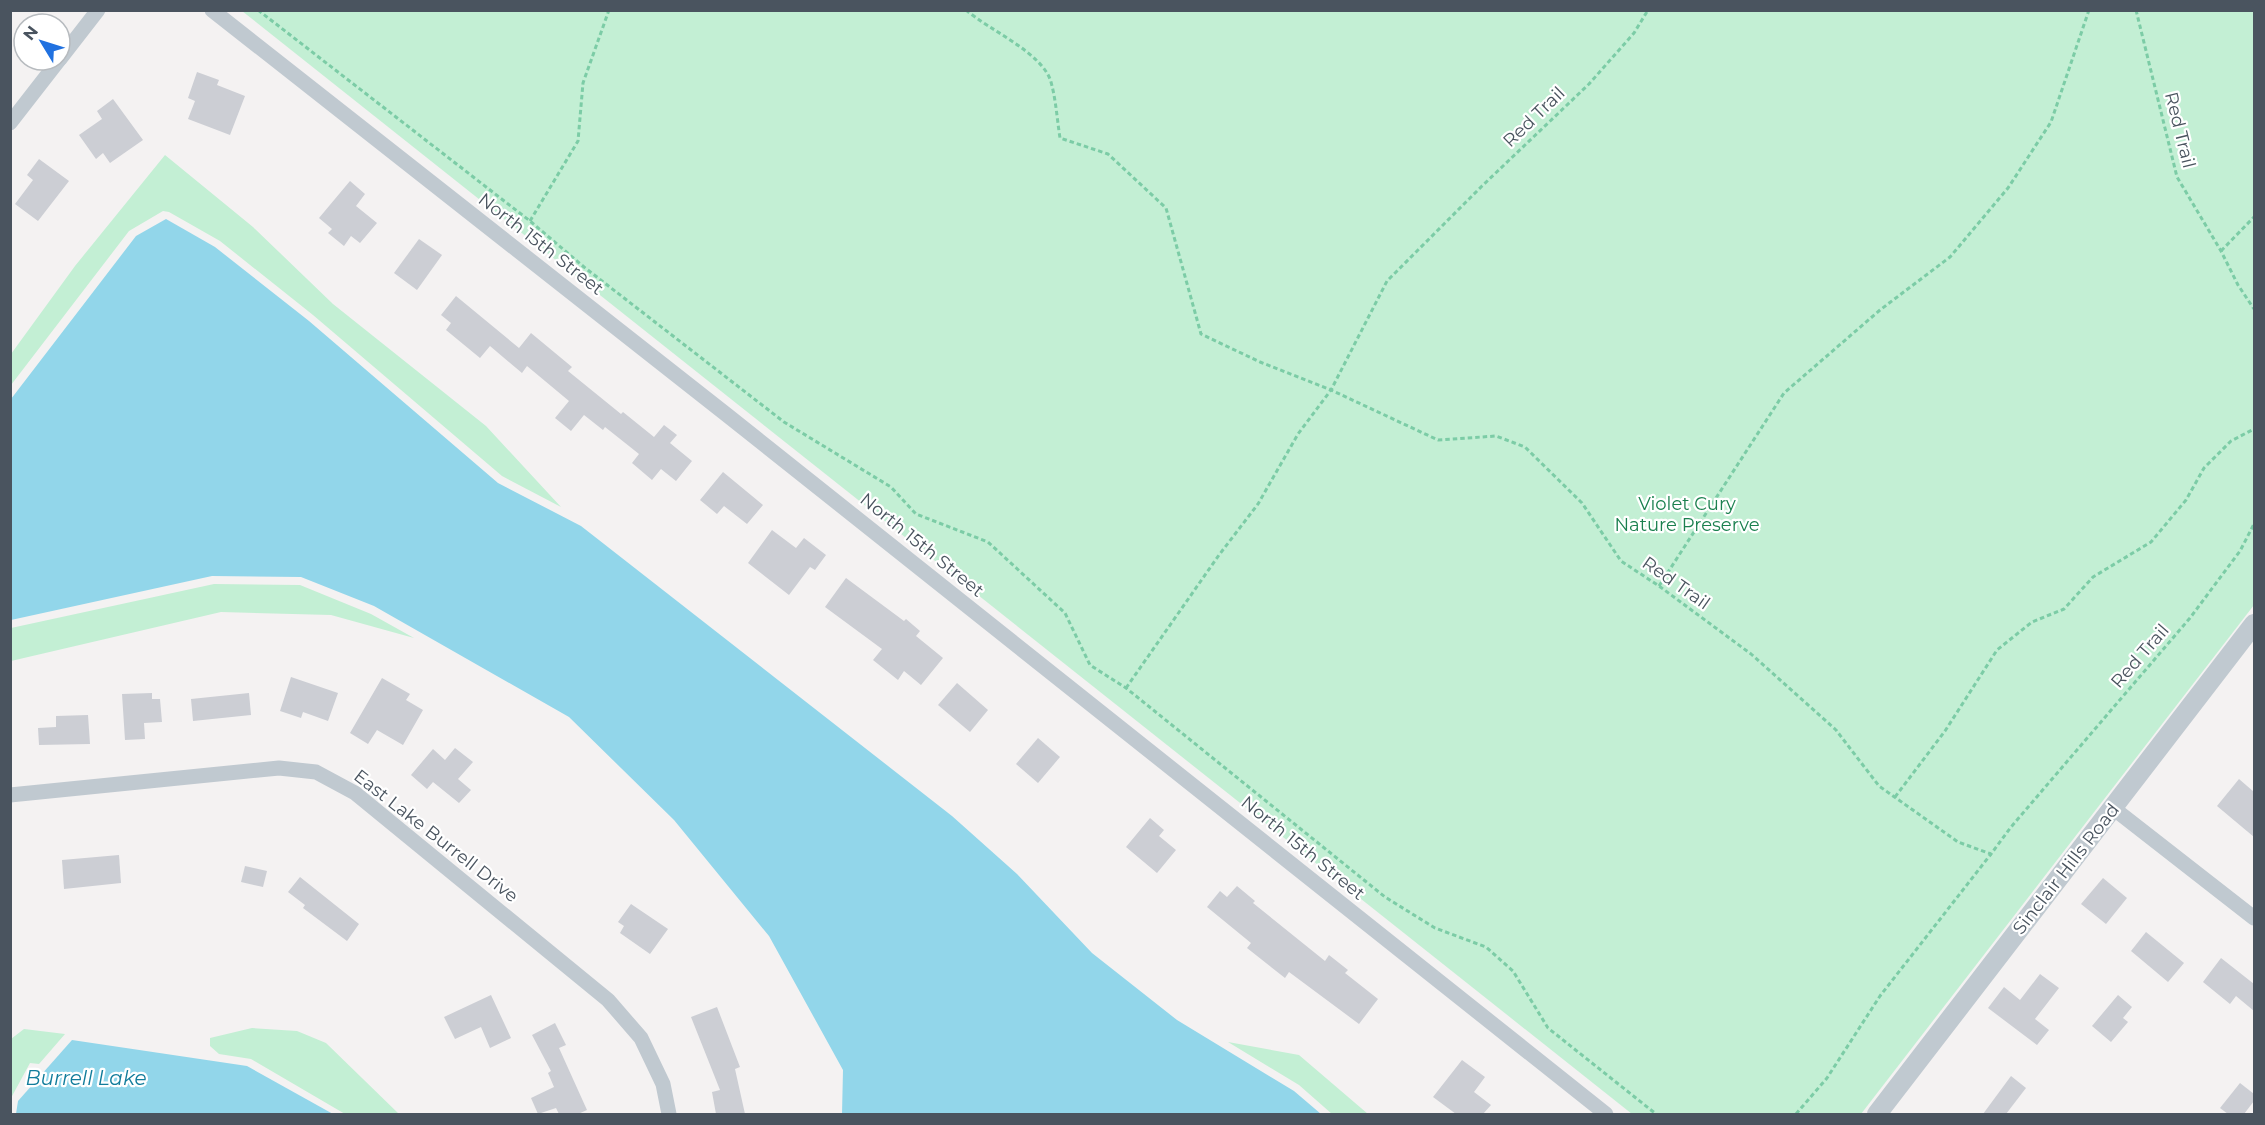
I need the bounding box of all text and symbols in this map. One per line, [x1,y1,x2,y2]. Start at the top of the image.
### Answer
north arrow [12,12,72,72]
text: N [19,22,42,44]
street label: Red Trail [1498,82,1570,152]
street label: Red Trail [2160,90,2200,170]
street label: North 15th Street [474,188,608,300]
street label: North 15th Street [856,488,988,602]
park label: Violet Cury Nature Preserve [1614,493,1760,536]
street label: Red Trail [1638,552,1714,614]
street label: Red Trail [2106,619,2174,693]
street label: East Lake Burrell Drive [349,765,523,907]
street label: North 15th Street [1237,791,1369,905]
street label: Sinclair Hills Road [2008,799,2124,939]
water label: Burrell Lake [26,1066,146,1090]

